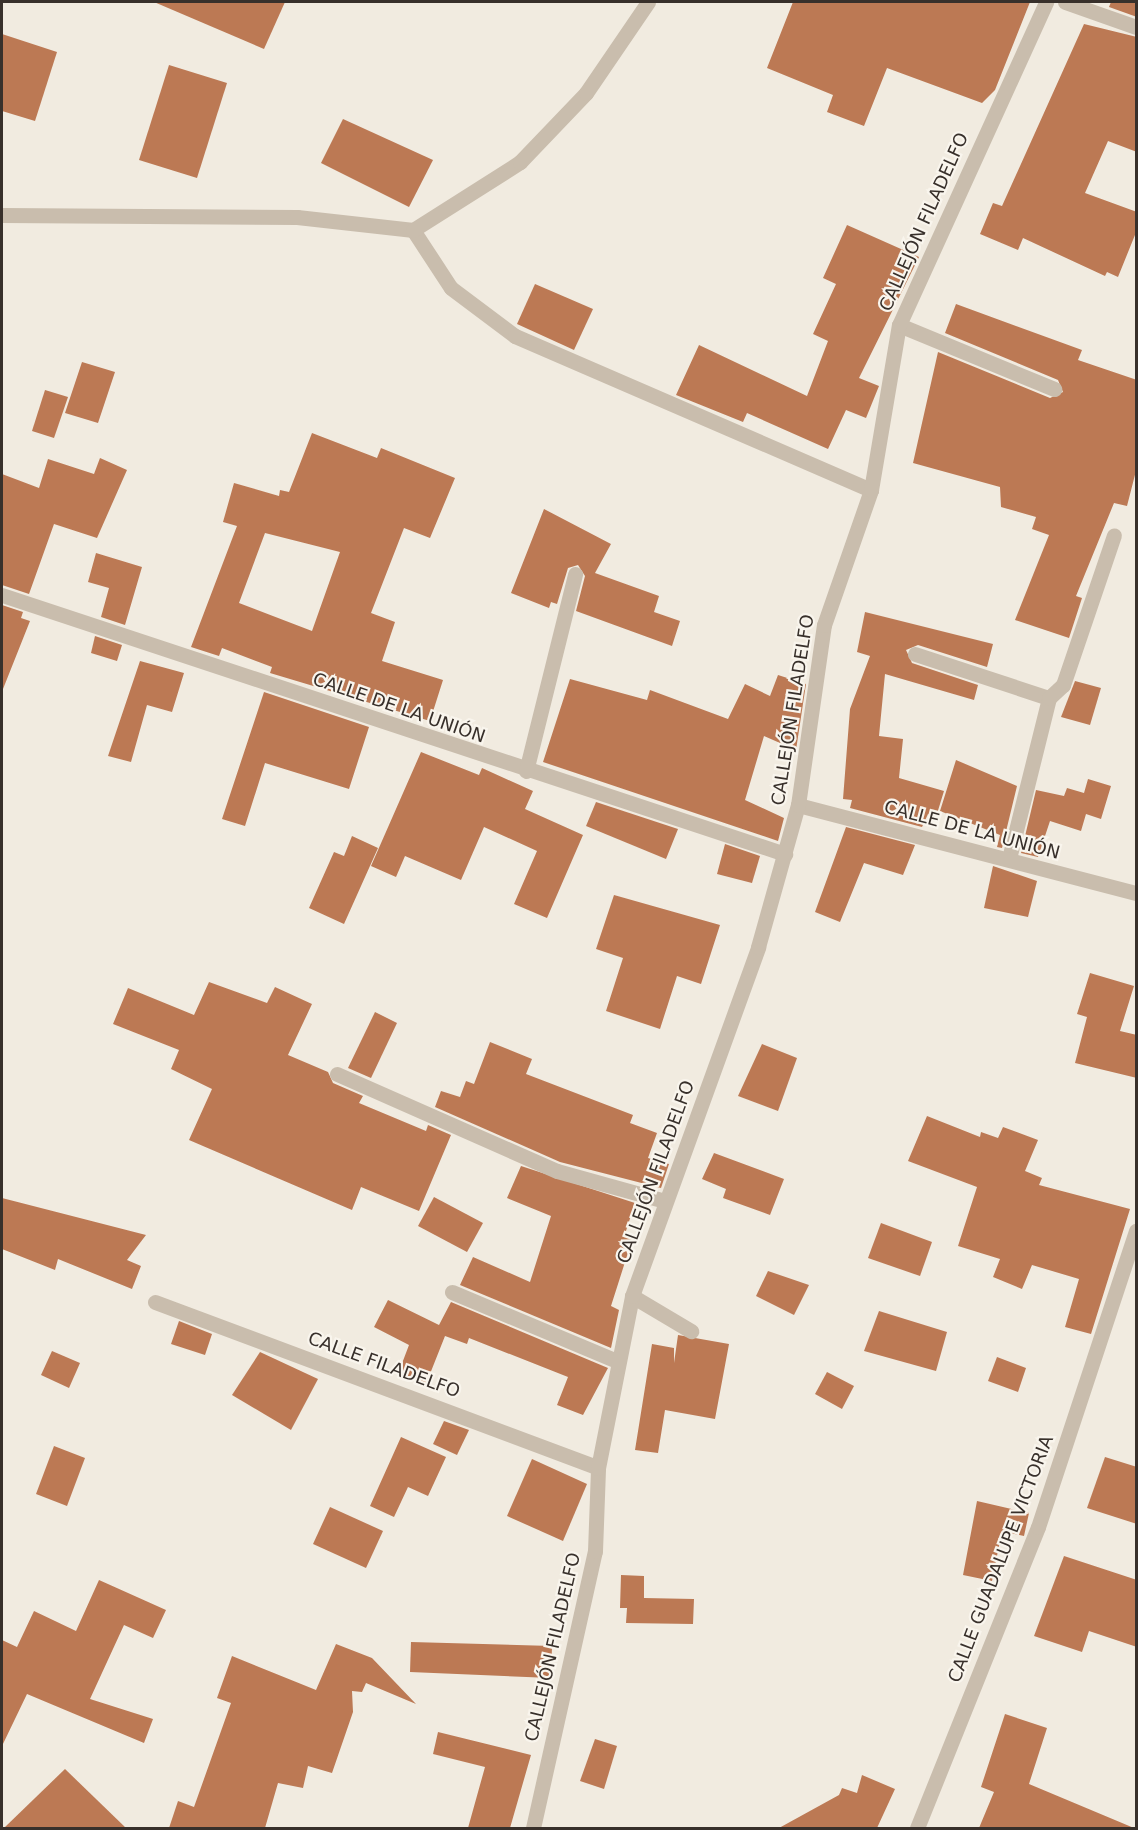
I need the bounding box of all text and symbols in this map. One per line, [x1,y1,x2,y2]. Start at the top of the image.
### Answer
street label: CALLEJÓN FILADELFO [875,129,973,315]
street label: CALLEJÓN FILADELFO [767,613,819,807]
street label: CALLE DE LA UNIÓN [310,668,488,748]
street label: CALLE DE LA UNIÓN [882,796,1062,864]
street label: CALLEJÓN FILADELFO [613,1078,699,1266]
street label: CALLE FILADELFO [305,1327,463,1403]
street label: CALLE GUADALUPE VICTORIA [944,1432,1058,1686]
street label: CALLEJÓN FILADELFO [521,1550,585,1744]

